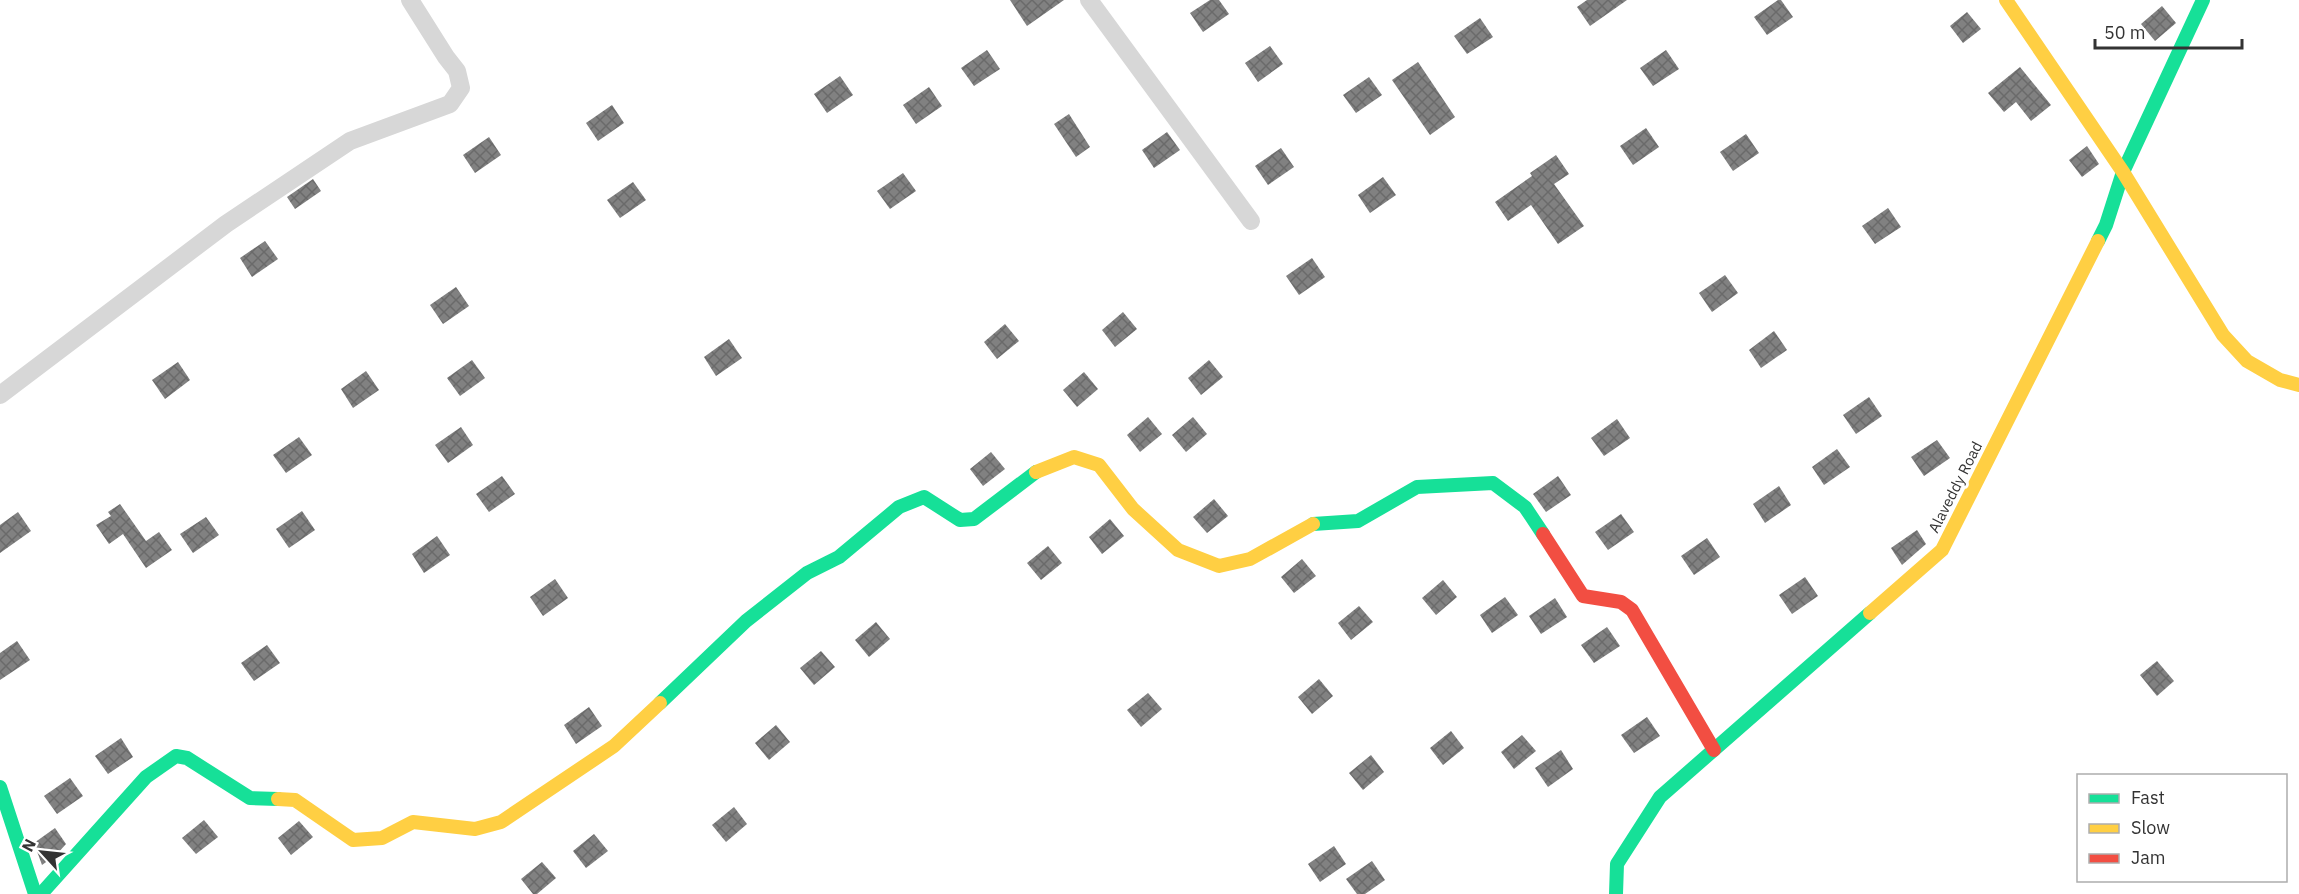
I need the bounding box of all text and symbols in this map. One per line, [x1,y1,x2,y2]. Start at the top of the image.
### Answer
scale bar [2095,12,2242,50]
text: 50 m [2104,21,2146,44]
street label: Alaveddy Road [1924,438,1986,536]
legend [2077,774,2287,882]
text: Fast [2131,786,2165,809]
text: Slow [2131,816,2170,839]
north arrow [12,822,72,882]
text: N [17,835,40,855]
text: Jam [2131,846,2166,869]

